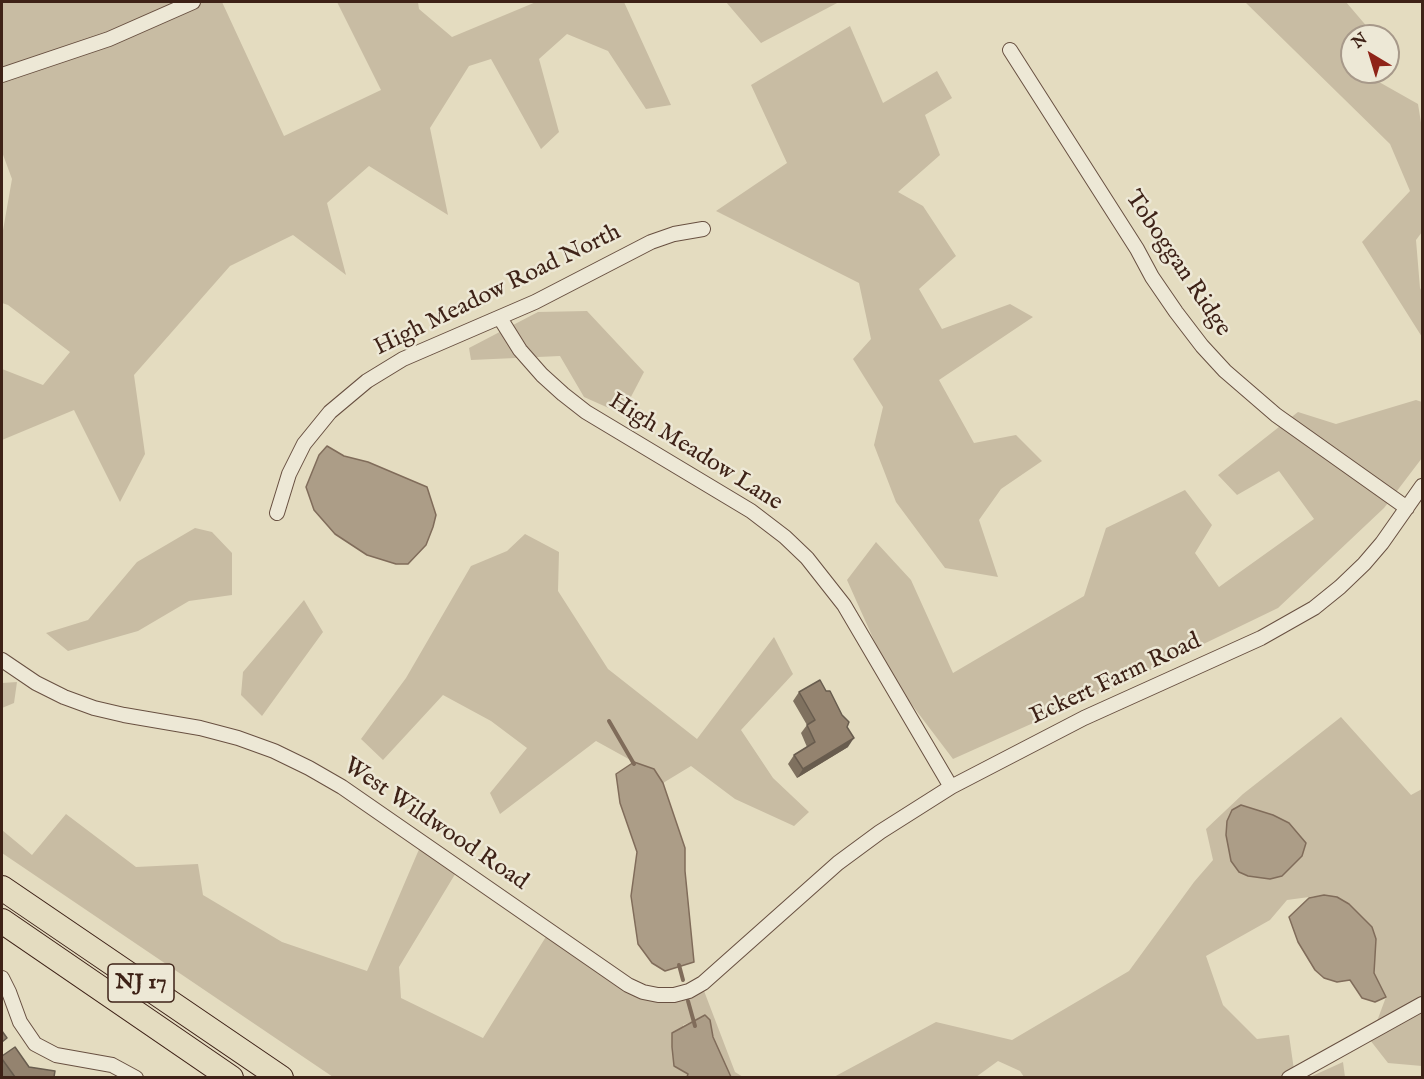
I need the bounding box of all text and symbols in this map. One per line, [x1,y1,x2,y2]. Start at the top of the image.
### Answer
north arrow [1340,24,1400,84]
text: N [1349,29,1372,54]
street label: Toboggan Ridge [1118,186,1236,342]
street label: High Meadow Road North [370,219,626,363]
street label: High Meadow Lane [603,388,787,518]
street label: Eckert Farm Road [1026,628,1206,732]
street label: West Wildwood Road [337,752,533,898]
road number: NJ 17 [108,964,174,1002]

